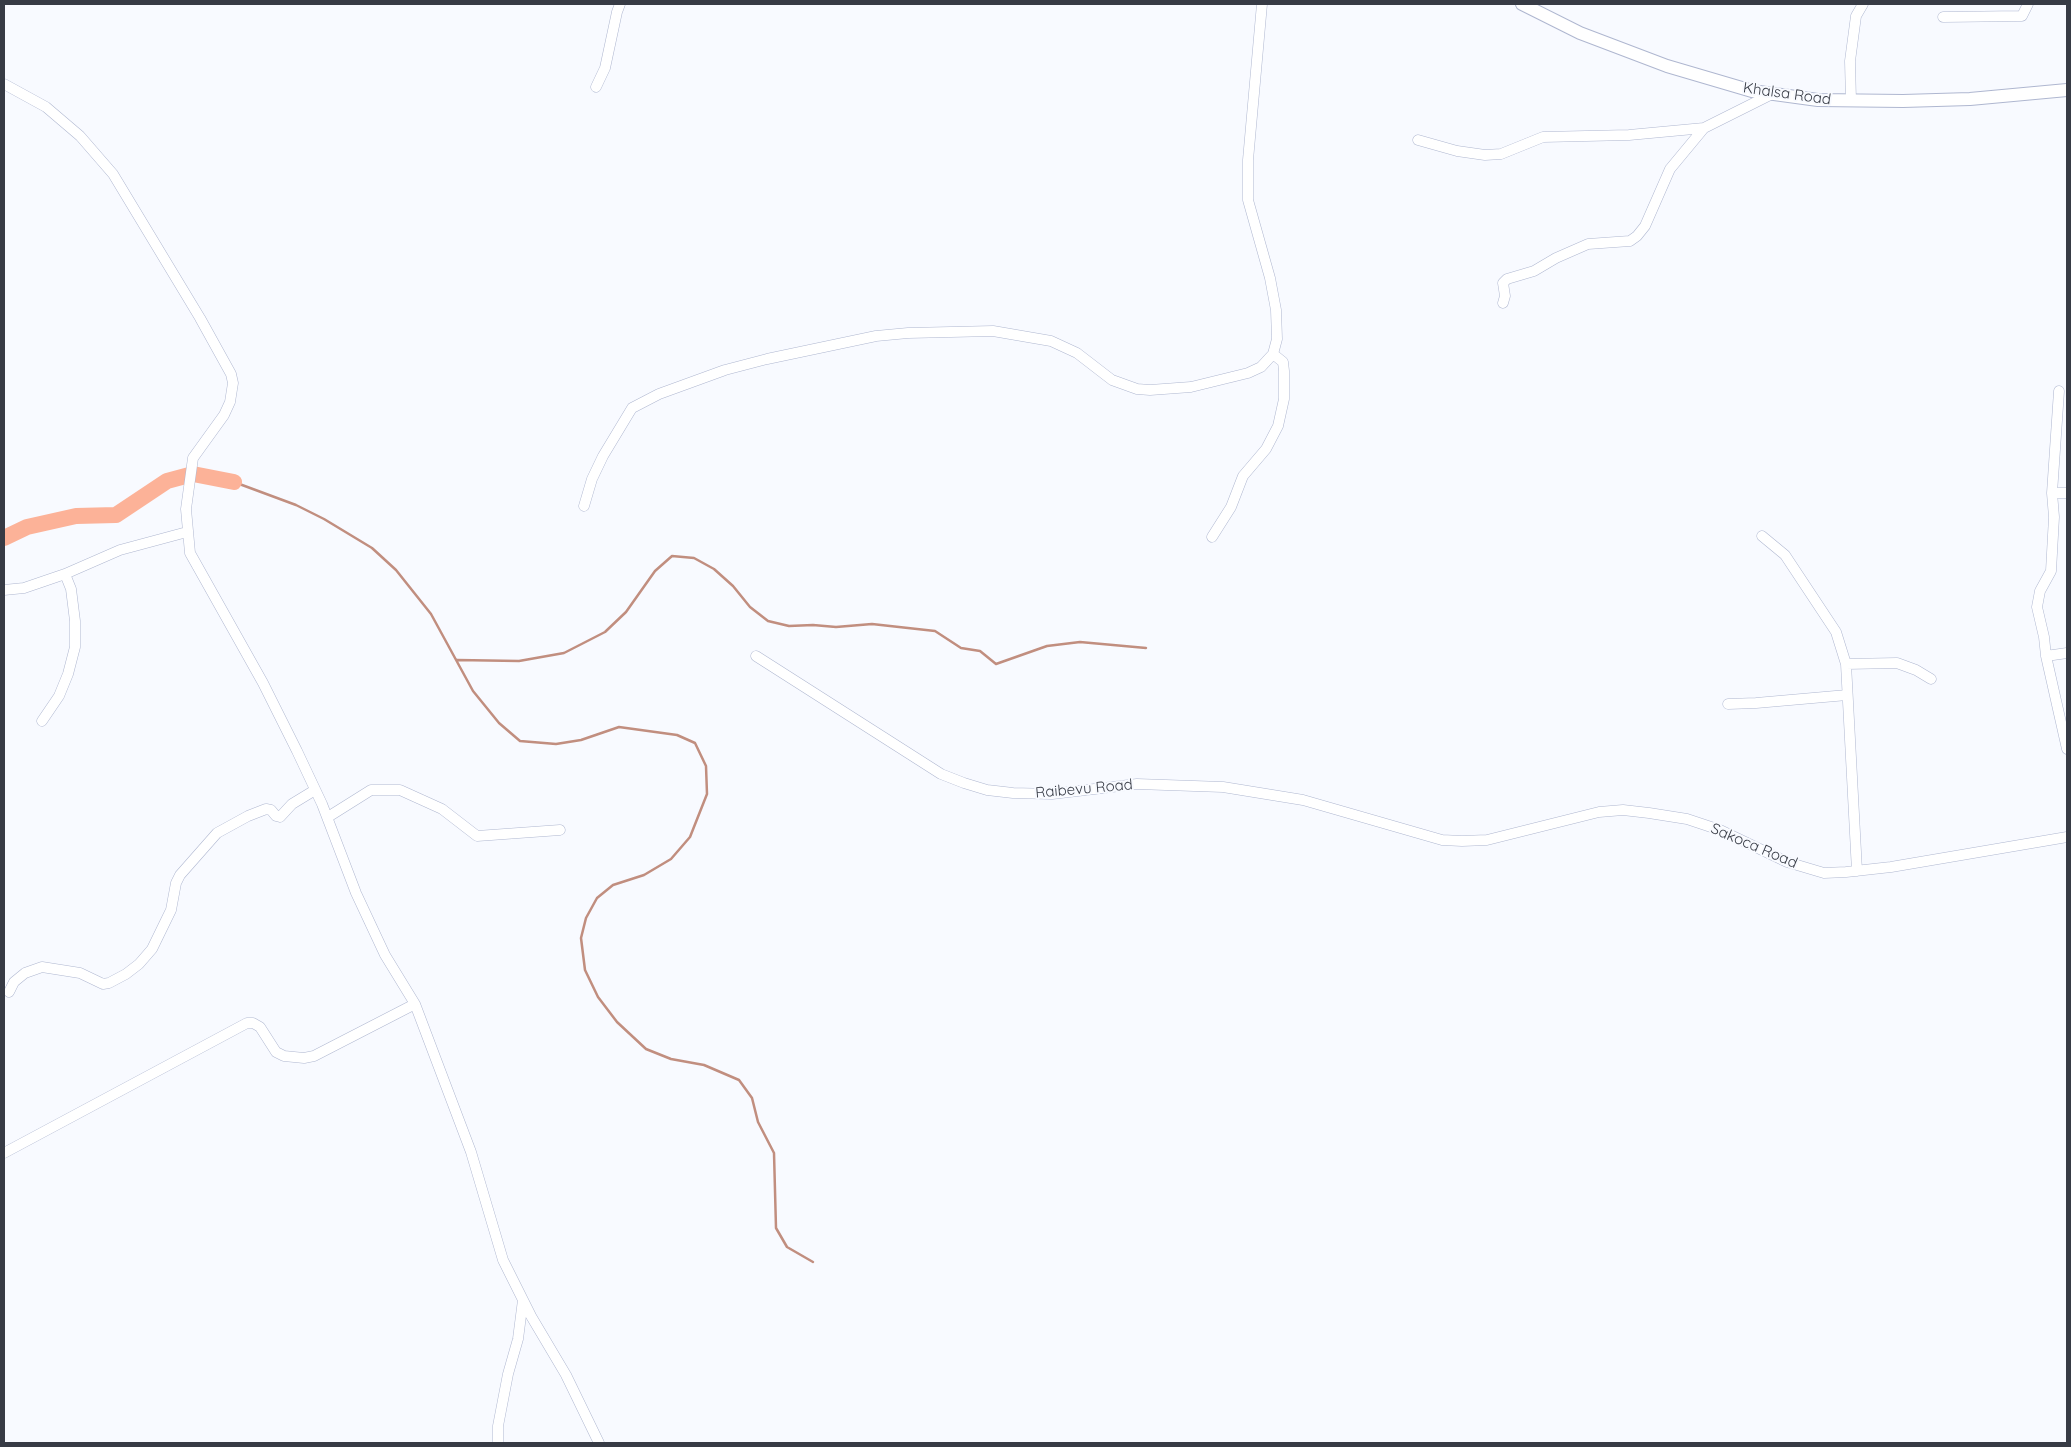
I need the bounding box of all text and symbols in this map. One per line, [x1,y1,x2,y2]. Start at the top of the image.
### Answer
street label: Khalsa Road [1742,79,1832,109]
street label: Raibevu Road [1035,776,1133,802]
street label: Sakoca Road [1708,820,1800,872]

